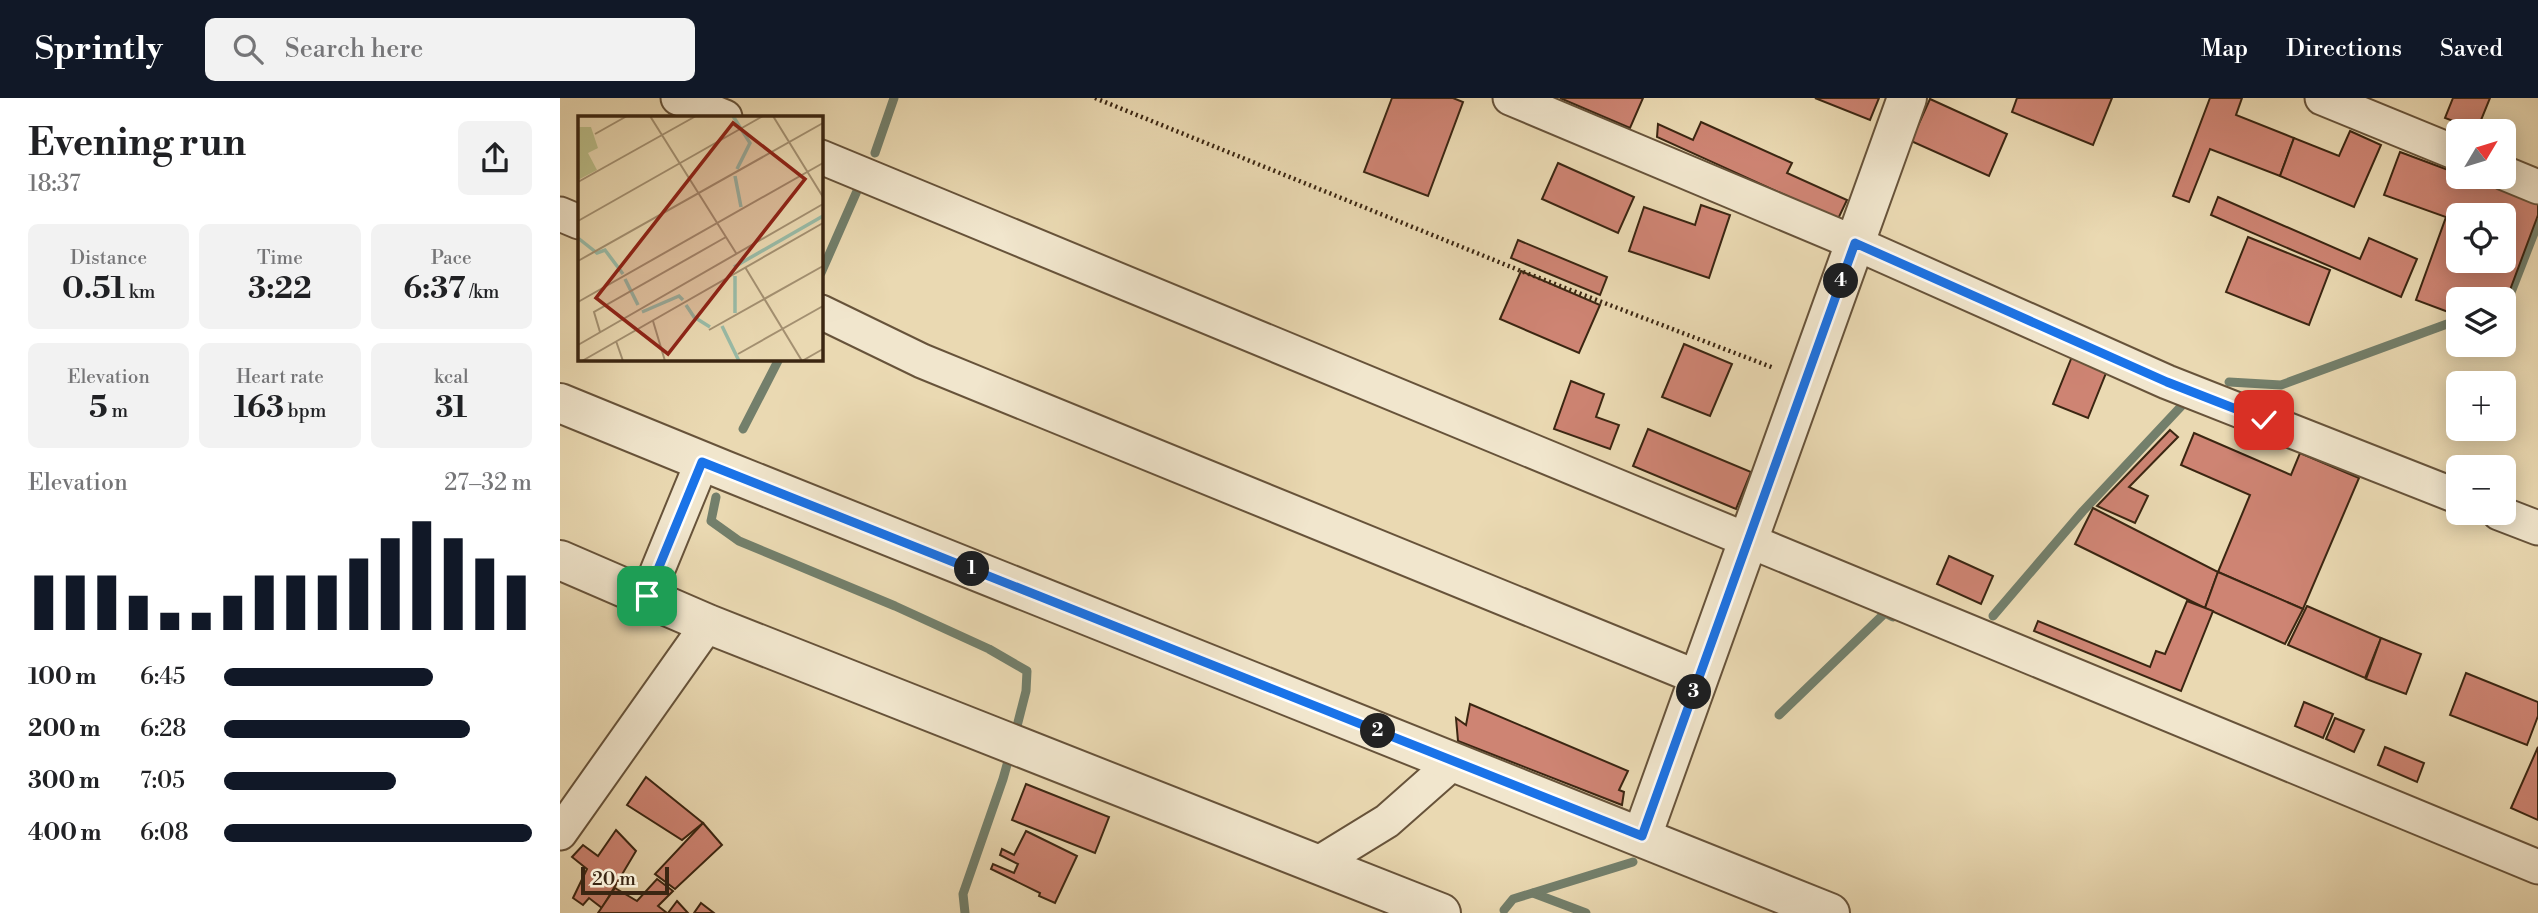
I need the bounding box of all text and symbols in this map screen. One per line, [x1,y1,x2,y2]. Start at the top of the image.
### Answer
search box [205,18,695,81]
text: Sprintly [35,29,163,70]
icon: search [229,30,267,68]
text: Search here [285,33,423,65]
text: Map [2201,34,2248,64]
text: Directions [2286,34,2402,64]
text: Saved [2440,34,2503,64]
inset map [578,116,822,360]
north arrow [2446,119,2516,189]
map controls [2446,119,2516,525]
text: Evening run [28,120,246,167]
button: share [458,121,532,195]
text: 18:37 [28,170,81,198]
button: locate [2446,203,2516,273]
text: Distance [70,246,147,270]
text: Time [257,246,303,270]
text: Pace [431,246,472,270]
pin: 4 [1824,264,1858,298]
text: 4 [1834,268,1847,292]
text: 0.51 [62,270,125,308]
text: 3:22 [248,270,312,308]
text: 6:37 [403,270,465,308]
text: km [125,280,155,304]
text: /km [465,280,499,304]
button: layers [2446,287,2516,357]
text: Elevation [68,365,150,389]
text: Heart rate [236,365,324,389]
text: kcal [434,365,469,389]
button: + [2446,371,2516,441]
text: 5 [89,389,108,427]
text: 163 [234,389,284,427]
text: 31 [435,389,467,427]
pin [2234,390,2294,450]
text: m [108,399,128,423]
text: bpm [284,399,326,423]
icon: check [2245,401,2283,439]
button: − [2446,455,2516,525]
text: Elevation [28,469,128,497]
text: 27–32 m [444,469,532,497]
pin: 1 [954,552,990,587]
text: 1 [967,556,976,580]
pin [617,566,677,626]
icon: arrive [628,577,666,615]
text: 100 m [28,663,96,691]
text: 6:45 [140,663,186,691]
pin: 3 [1676,674,1712,710]
text: 3 [1688,679,1699,703]
pin: 2 [1360,714,1396,748]
text: 200 m [28,715,100,743]
text: 6:28 [140,715,186,743]
text: 2 [1372,718,1383,742]
text: 300 m [28,767,100,795]
text: 7:05 [140,767,185,795]
text: 400 m [28,819,101,847]
text: 6:08 [140,819,188,847]
scale bar [581,864,668,896]
text: 20 m [592,867,636,891]

